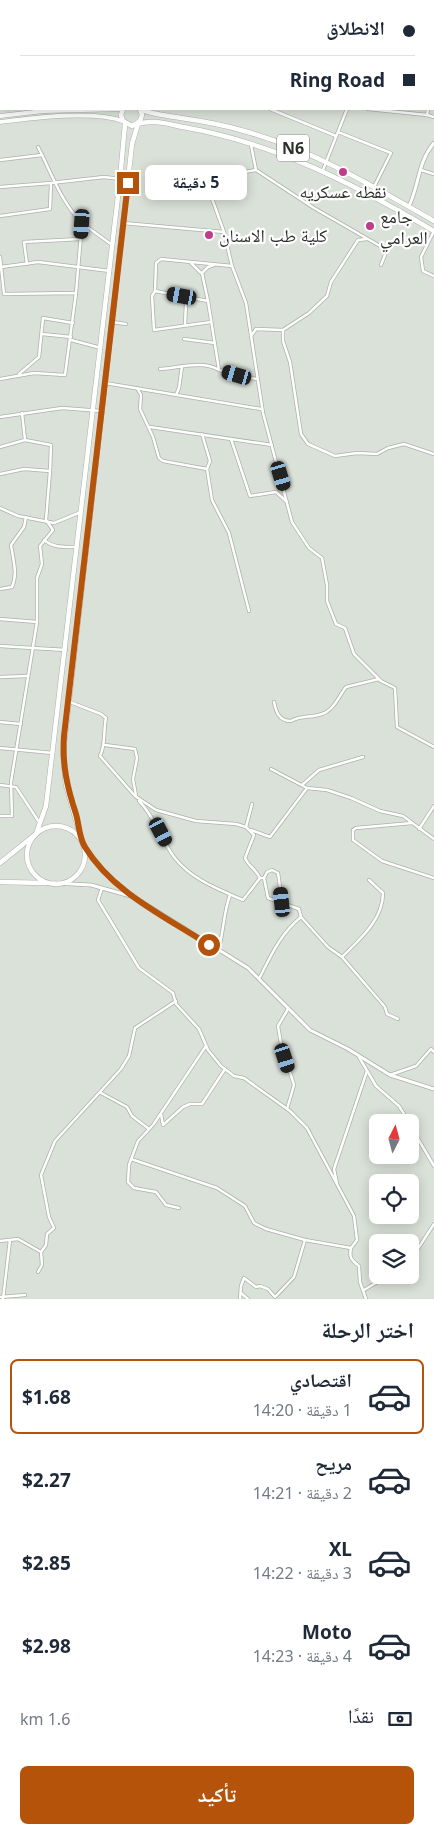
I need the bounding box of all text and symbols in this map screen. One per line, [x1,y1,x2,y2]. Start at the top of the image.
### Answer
text: الانطلاق [326,15,385,41]
text: Ring Road [290,67,385,93]
road number: N6 [277,134,309,162]
callout: 5 دقيقة [146,166,248,200]
marker: نقطه عسكريه [337,166,349,178]
text: 5 دقيقة [173,171,219,193]
route end [117,172,139,194]
place label: نقطه عسكريه [300,179,387,203]
place label: جامع العرامي [380,204,428,253]
car [73,209,90,239]
marker: جامع العرامي [364,220,376,232]
place label: كلية طب الاسنان [219,223,328,247]
marker: كلية طب الاسنان [203,229,215,241]
car [165,286,198,306]
car [220,364,253,386]
car [269,459,292,493]
car [147,815,174,849]
car [272,886,291,918]
route start [198,934,220,956]
car [273,1041,296,1075]
north arrow [369,1114,419,1164]
map controls [369,1114,419,1284]
button: locate [369,1174,419,1224]
button: layers [369,1234,419,1284]
text: اختر الرحلة [322,1314,414,1344]
text: اقتصادي [290,1367,352,1393]
icon: car [367,1374,412,1419]
text: $1.68 [22,1384,71,1410]
text: 1 دقيقة · 14:20 [253,1399,352,1421]
text: مريح [315,1450,352,1476]
icon: car [367,1457,412,1502]
text: $2.27 [22,1467,71,1493]
text: 2 دقيقة · 14:21 [253,1482,352,1504]
text: XL [329,1536,352,1562]
icon: car [367,1540,412,1585]
text: $2.85 [22,1550,71,1576]
text: 3 دقيقة · 14:22 [253,1562,352,1584]
text: Moto [302,1619,352,1645]
icon: car [367,1623,412,1668]
text: $2.98 [22,1633,71,1659]
text: 4 دقيقة · 14:23 [253,1645,352,1667]
text: نقدًا [348,1703,374,1729]
icon: cash [386,1705,414,1733]
text: 1.6 km [20,1708,70,1730]
button: تأكيد [20,1766,414,1824]

